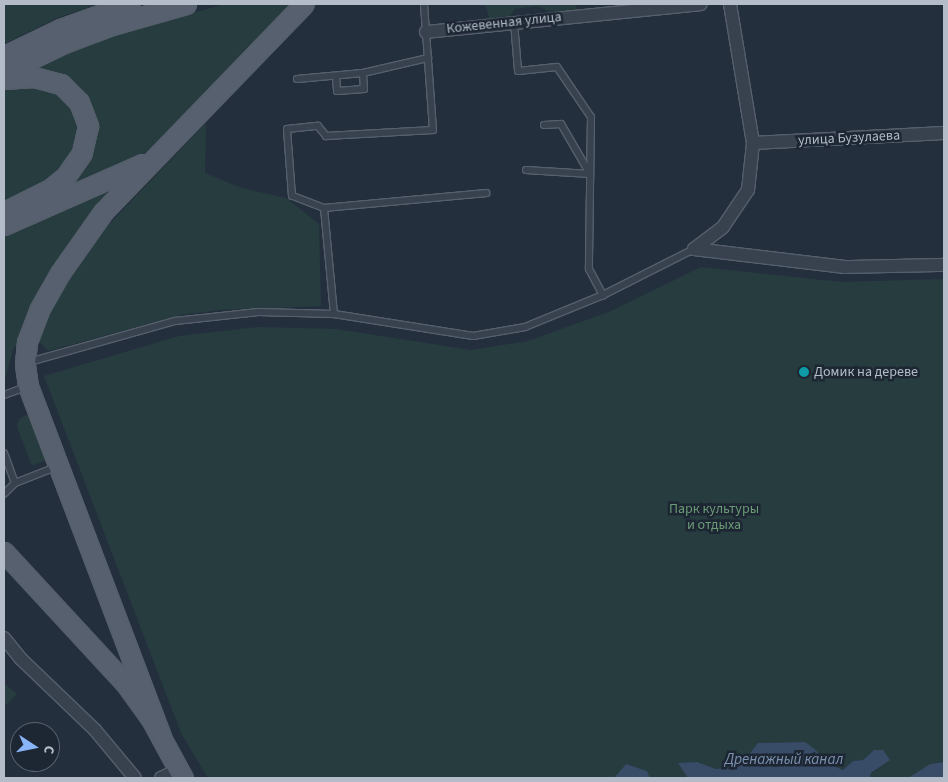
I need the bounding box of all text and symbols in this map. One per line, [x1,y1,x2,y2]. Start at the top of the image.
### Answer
street label: Кожевенная улица [446,9,562,37]
street label: улица Бузулаева [798,127,900,149]
place label: Домик на дереве [814,364,918,380]
marker: Домик на дереве [798,366,810,378]
park label: Парк культуры и отдыха [669,501,759,534]
north arrow [10,722,60,772]
text: С [38,744,59,756]
water label: Дренажный канал [725,751,843,769]

